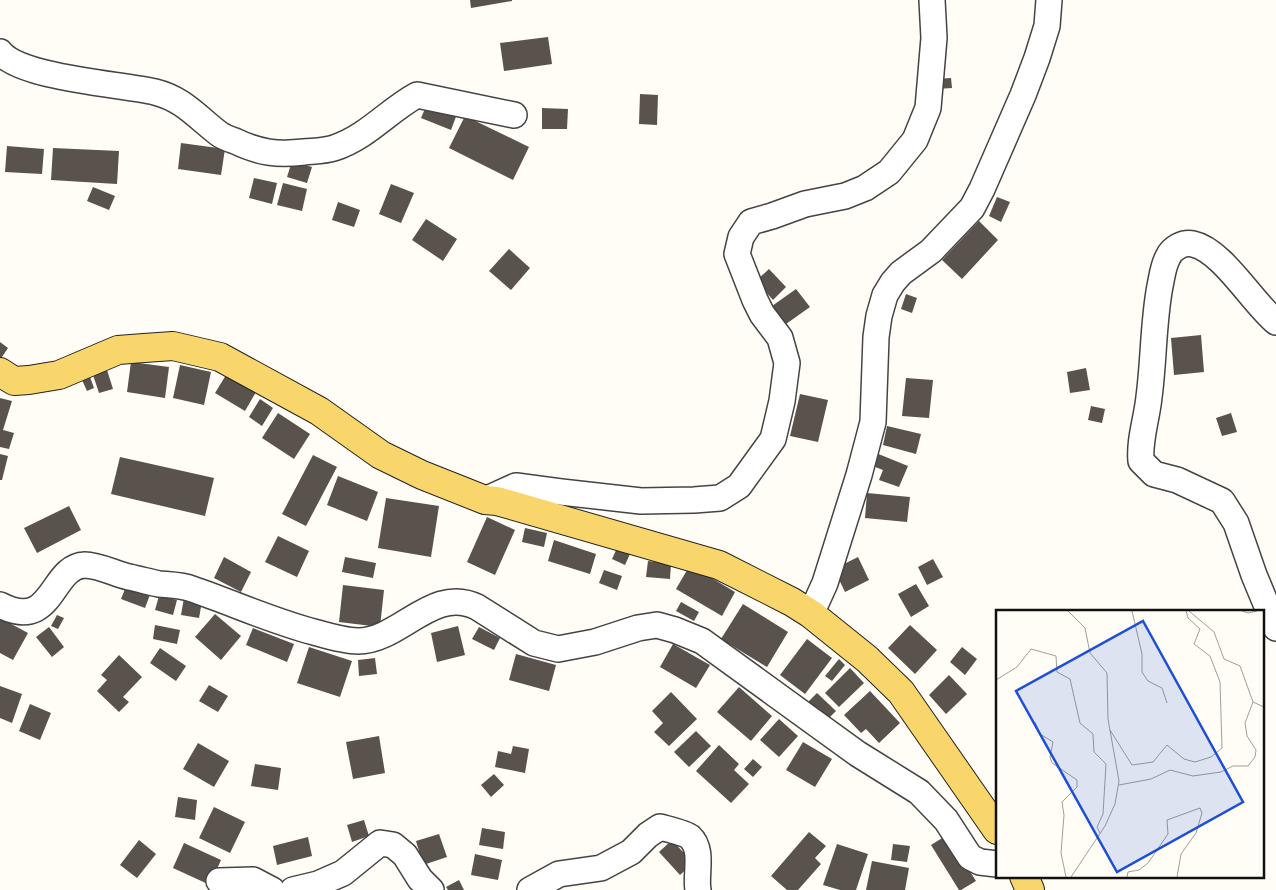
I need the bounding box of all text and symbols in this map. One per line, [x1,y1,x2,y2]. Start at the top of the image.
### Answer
inset map [996,610,1264,878]

